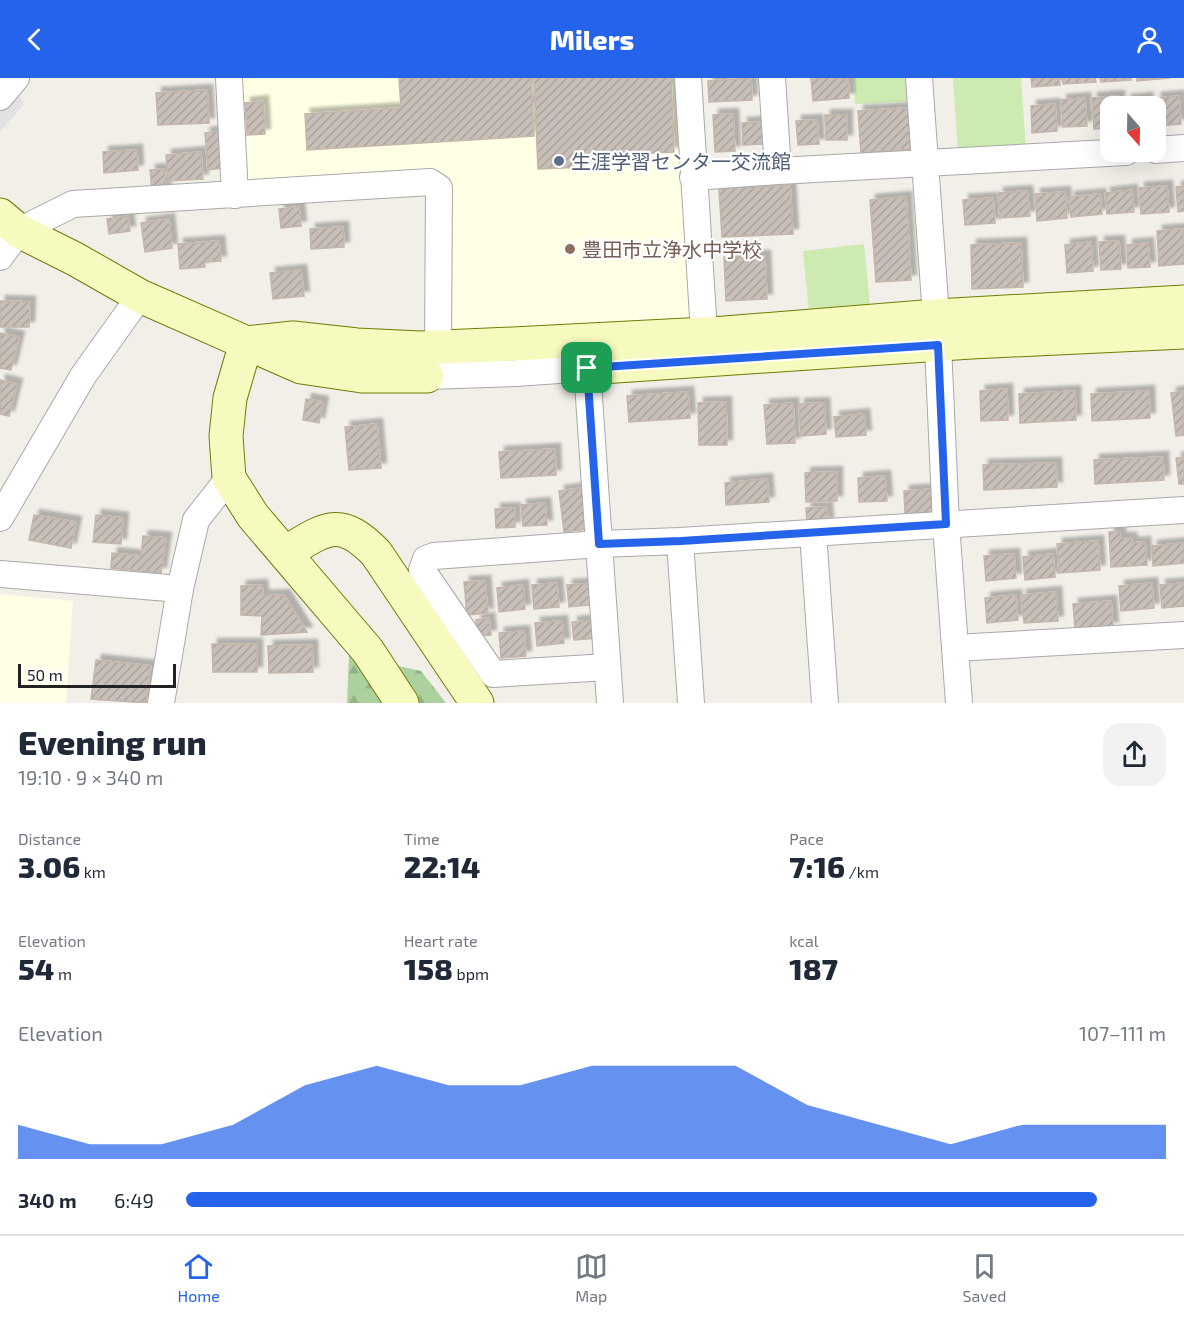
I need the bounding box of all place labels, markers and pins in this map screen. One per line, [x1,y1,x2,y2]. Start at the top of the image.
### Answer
place label: 生涯学習センタ一交流館 [571,149,791,173]
marker: 生涯学習センタ一交流館 [552,154,566,168]
place label: 豊田市立浄水中学校 [582,237,762,261]
marker: 豊田市立浄水中学校 [563,242,577,256]
pin [561,342,612,393]

